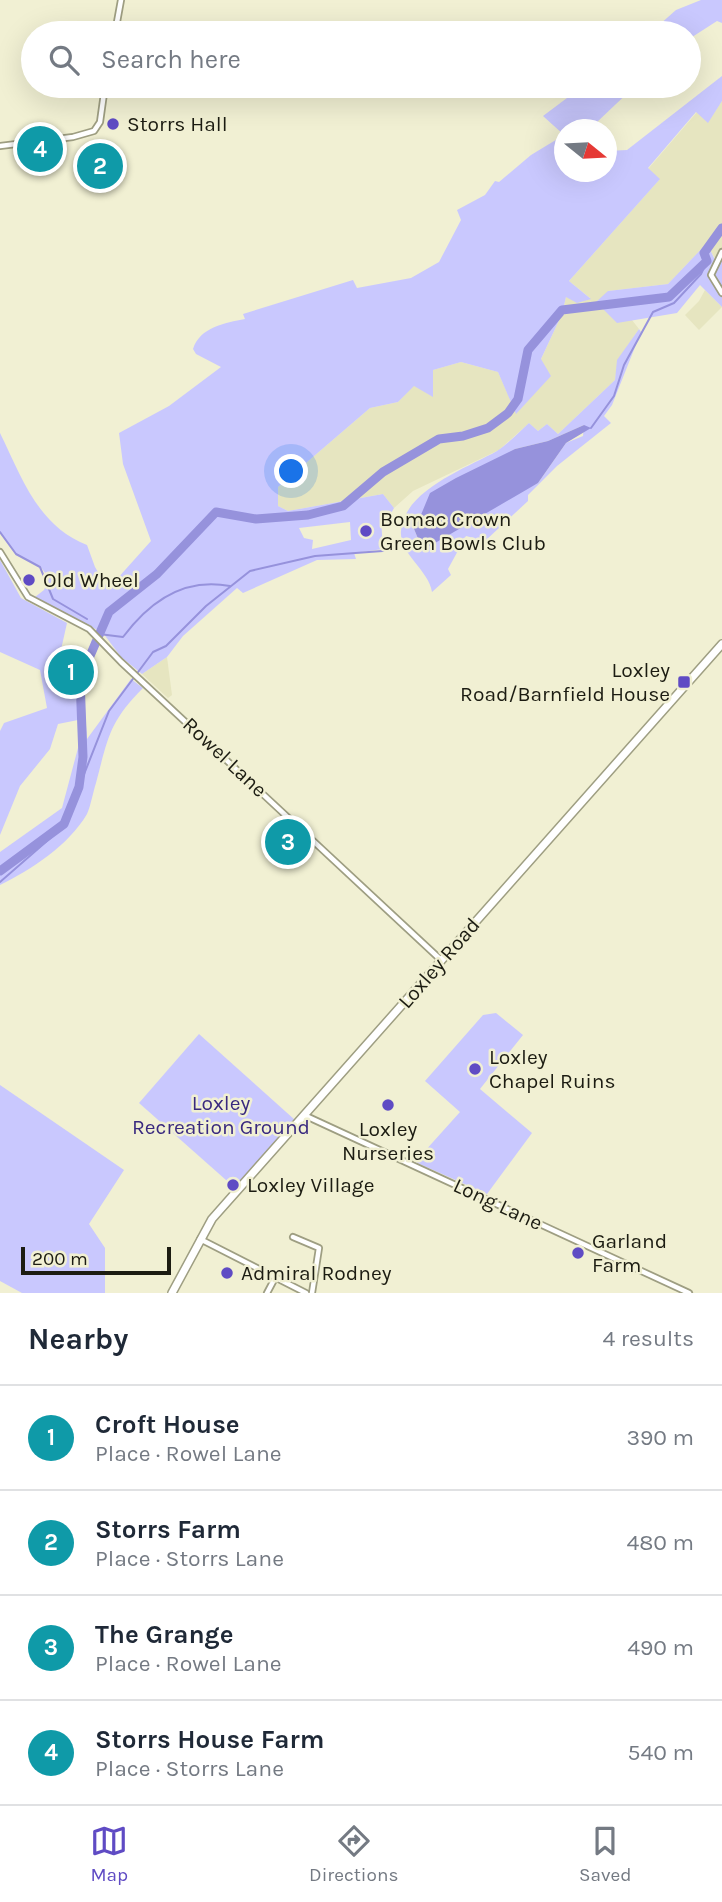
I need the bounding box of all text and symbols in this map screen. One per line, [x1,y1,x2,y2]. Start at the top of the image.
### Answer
search box [21,21,701,98]
icon: search [45,41,83,79]
text: Search here [101,44,241,75]
place label: Storrs Hall [127,112,228,136]
marker: Storrs Hall [105,116,121,132]
north arrow [554,119,617,182]
pin: 4 [17,123,63,175]
pin: 2 [77,140,123,192]
your location [274,454,308,488]
place label: Bomac Crown Green Bowls Club [380,507,546,555]
marker: Bomac Crown Green Bowls Club [358,523,374,539]
place label: Old Wheel [43,568,139,592]
marker: Old Wheel [21,572,37,588]
pin: 1 [48,646,94,698]
place label: Loxley Road/Barnfield House [460,658,670,706]
marker: Loxley Road/Barnfield House [676,674,692,690]
street label: Rowel Lane [178,712,272,802]
pin: 3 [265,816,311,868]
street label: Loxley Road [393,913,485,1013]
place label: Loxley Chapel Ruins [489,1045,616,1093]
marker: Loxley Chapel Ruins [467,1061,483,1077]
park label: Loxley Recreation Ground [132,1091,310,1139]
marker: Loxley Nurseries [380,1097,396,1113]
place label: Loxley Nurseries [342,1117,434,1165]
place label: Loxley Village [247,1173,375,1197]
street label: Long Lane [450,1173,546,1235]
marker: Loxley Village [225,1177,241,1193]
place label: Garland Farm [592,1229,667,1277]
scale bar [21,1244,172,1276]
marker: Garland Farm [570,1245,586,1261]
text: 200 m [32,1248,88,1270]
place label: Admiral Rodney [241,1261,392,1285]
marker: Admiral Rodney [219,1265,235,1281]
text: Nearby [28,1321,128,1357]
text: 4 results [602,1325,694,1352]
text: Croft House [95,1409,240,1440]
text: 1 [47,1424,55,1451]
text: 390 m [626,1424,694,1451]
text: Place · Rowel Lane [95,1440,282,1467]
text: Storrs Farm [95,1514,241,1545]
text: 2 [44,1529,58,1556]
text: 480 m [626,1529,694,1556]
text: Place · Storrs Lane [95,1545,284,1572]
text: The Grange [95,1619,234,1650]
text: 3 [44,1634,58,1661]
text: 490 m [627,1634,694,1661]
text: Place · Rowel Lane [95,1650,282,1677]
text: Storrs House Farm [95,1724,324,1755]
text: 4 [44,1739,58,1766]
text: 540 m [628,1739,694,1766]
text: Place · Storrs Lane [95,1755,284,1782]
tab: Map [90,1822,128,1886]
tab: Directions [309,1822,398,1886]
tab: Saved [579,1822,632,1886]

